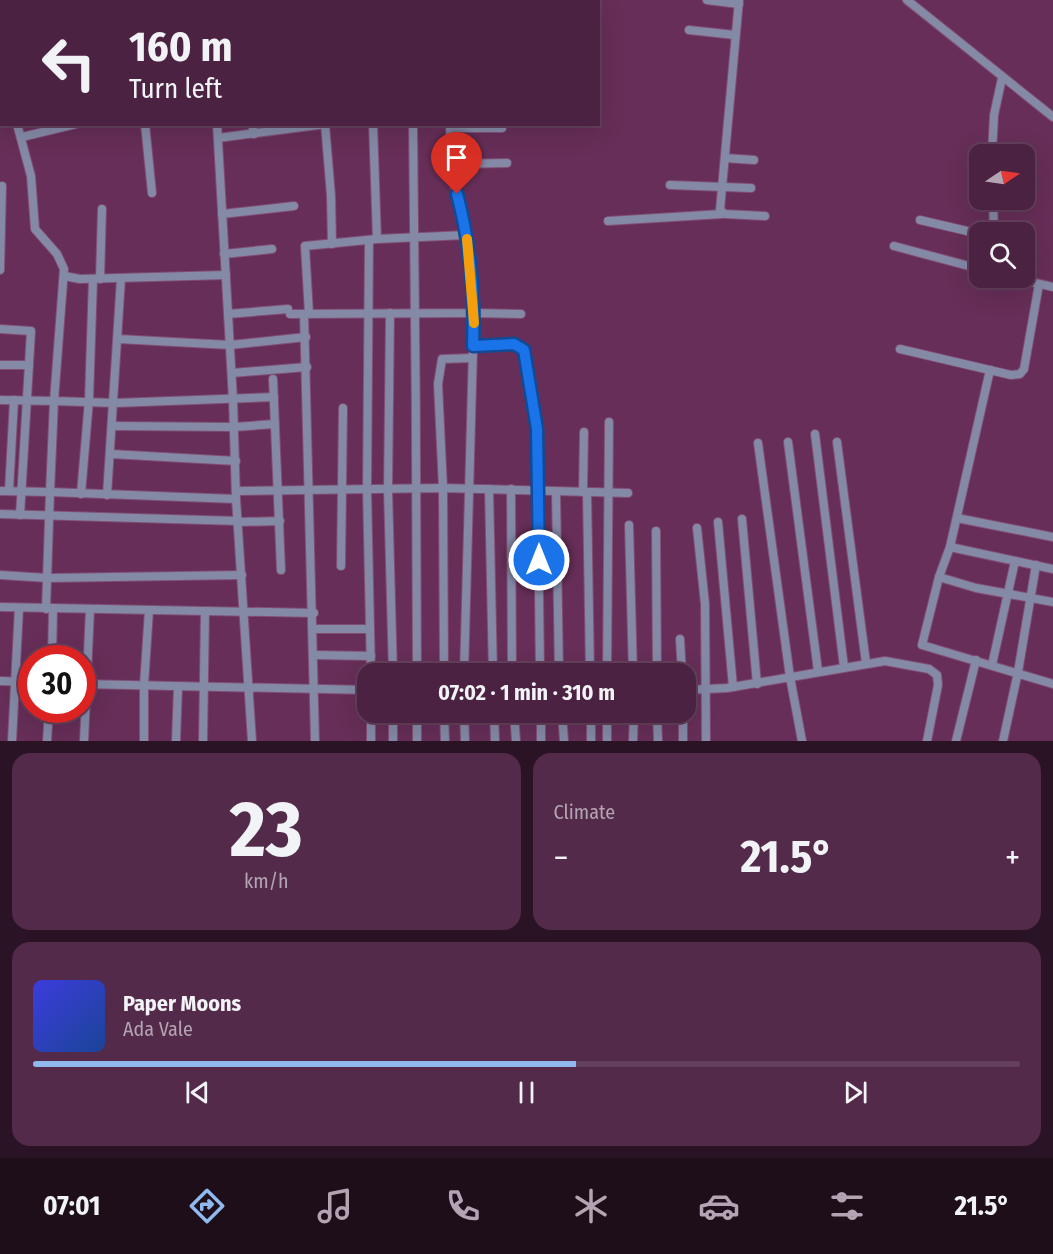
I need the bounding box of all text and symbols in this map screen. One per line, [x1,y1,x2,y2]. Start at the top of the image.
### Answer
text: 160 m [129,22,232,72]
icon: left [30,24,108,102]
text: Turn left [129,73,222,105]
pin [431,132,482,194]
icon: arrive [440,141,473,174]
north arrow [969,144,1035,210]
map controls [969,144,1035,288]
button: search [969,222,1035,288]
position arrow [507,528,571,592]
speed limit sign: 30 [18,645,96,723]
text: 07:02 · 1 min · 310 m [438,679,615,706]
text: 23 [230,783,303,877]
text: Climate [554,800,615,824]
text: 21.5° [740,830,833,884]
text: − [554,838,568,878]
text: + [1005,838,1020,878]
text: km/h [244,869,289,893]
text: Paper Moons [123,990,241,1017]
text: Ada Vale [123,1017,193,1041]
icon: previous [181,1076,214,1109]
icon: pause [510,1076,543,1109]
icon: next [839,1076,872,1109]
icon: directions [186,1185,228,1227]
icon: music [314,1185,356,1227]
icon: phone [442,1185,484,1227]
icon: climate [570,1185,612,1227]
icon: car [698,1185,740,1227]
icon: filters [826,1185,868,1227]
text: 07:01 [43,1190,101,1222]
text: 21.5° [954,1190,1010,1222]

